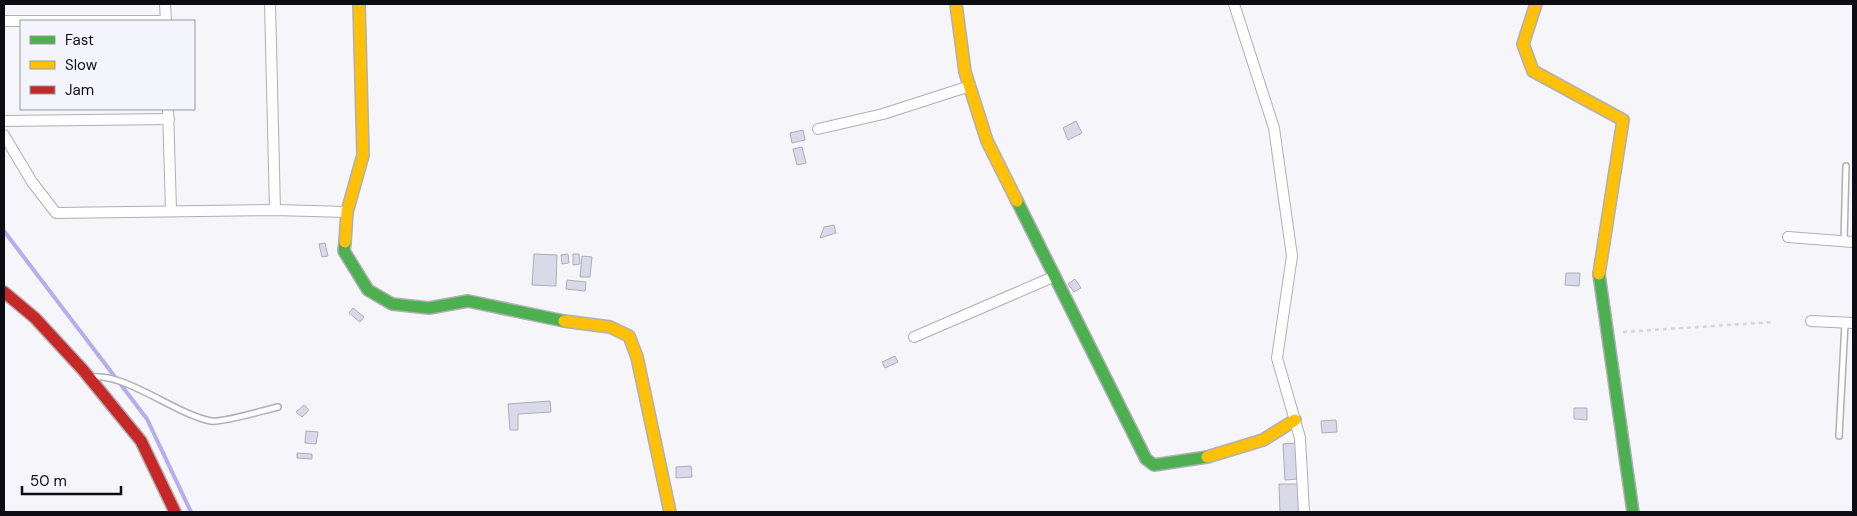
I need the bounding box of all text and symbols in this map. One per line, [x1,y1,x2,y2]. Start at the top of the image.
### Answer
legend [20,20,195,110]
text: Fast [65,30,94,50]
text: Slow [65,55,98,75]
text: Jam [65,80,94,100]
scale bar [22,464,121,496]
text: 50 m [30,471,67,491]

